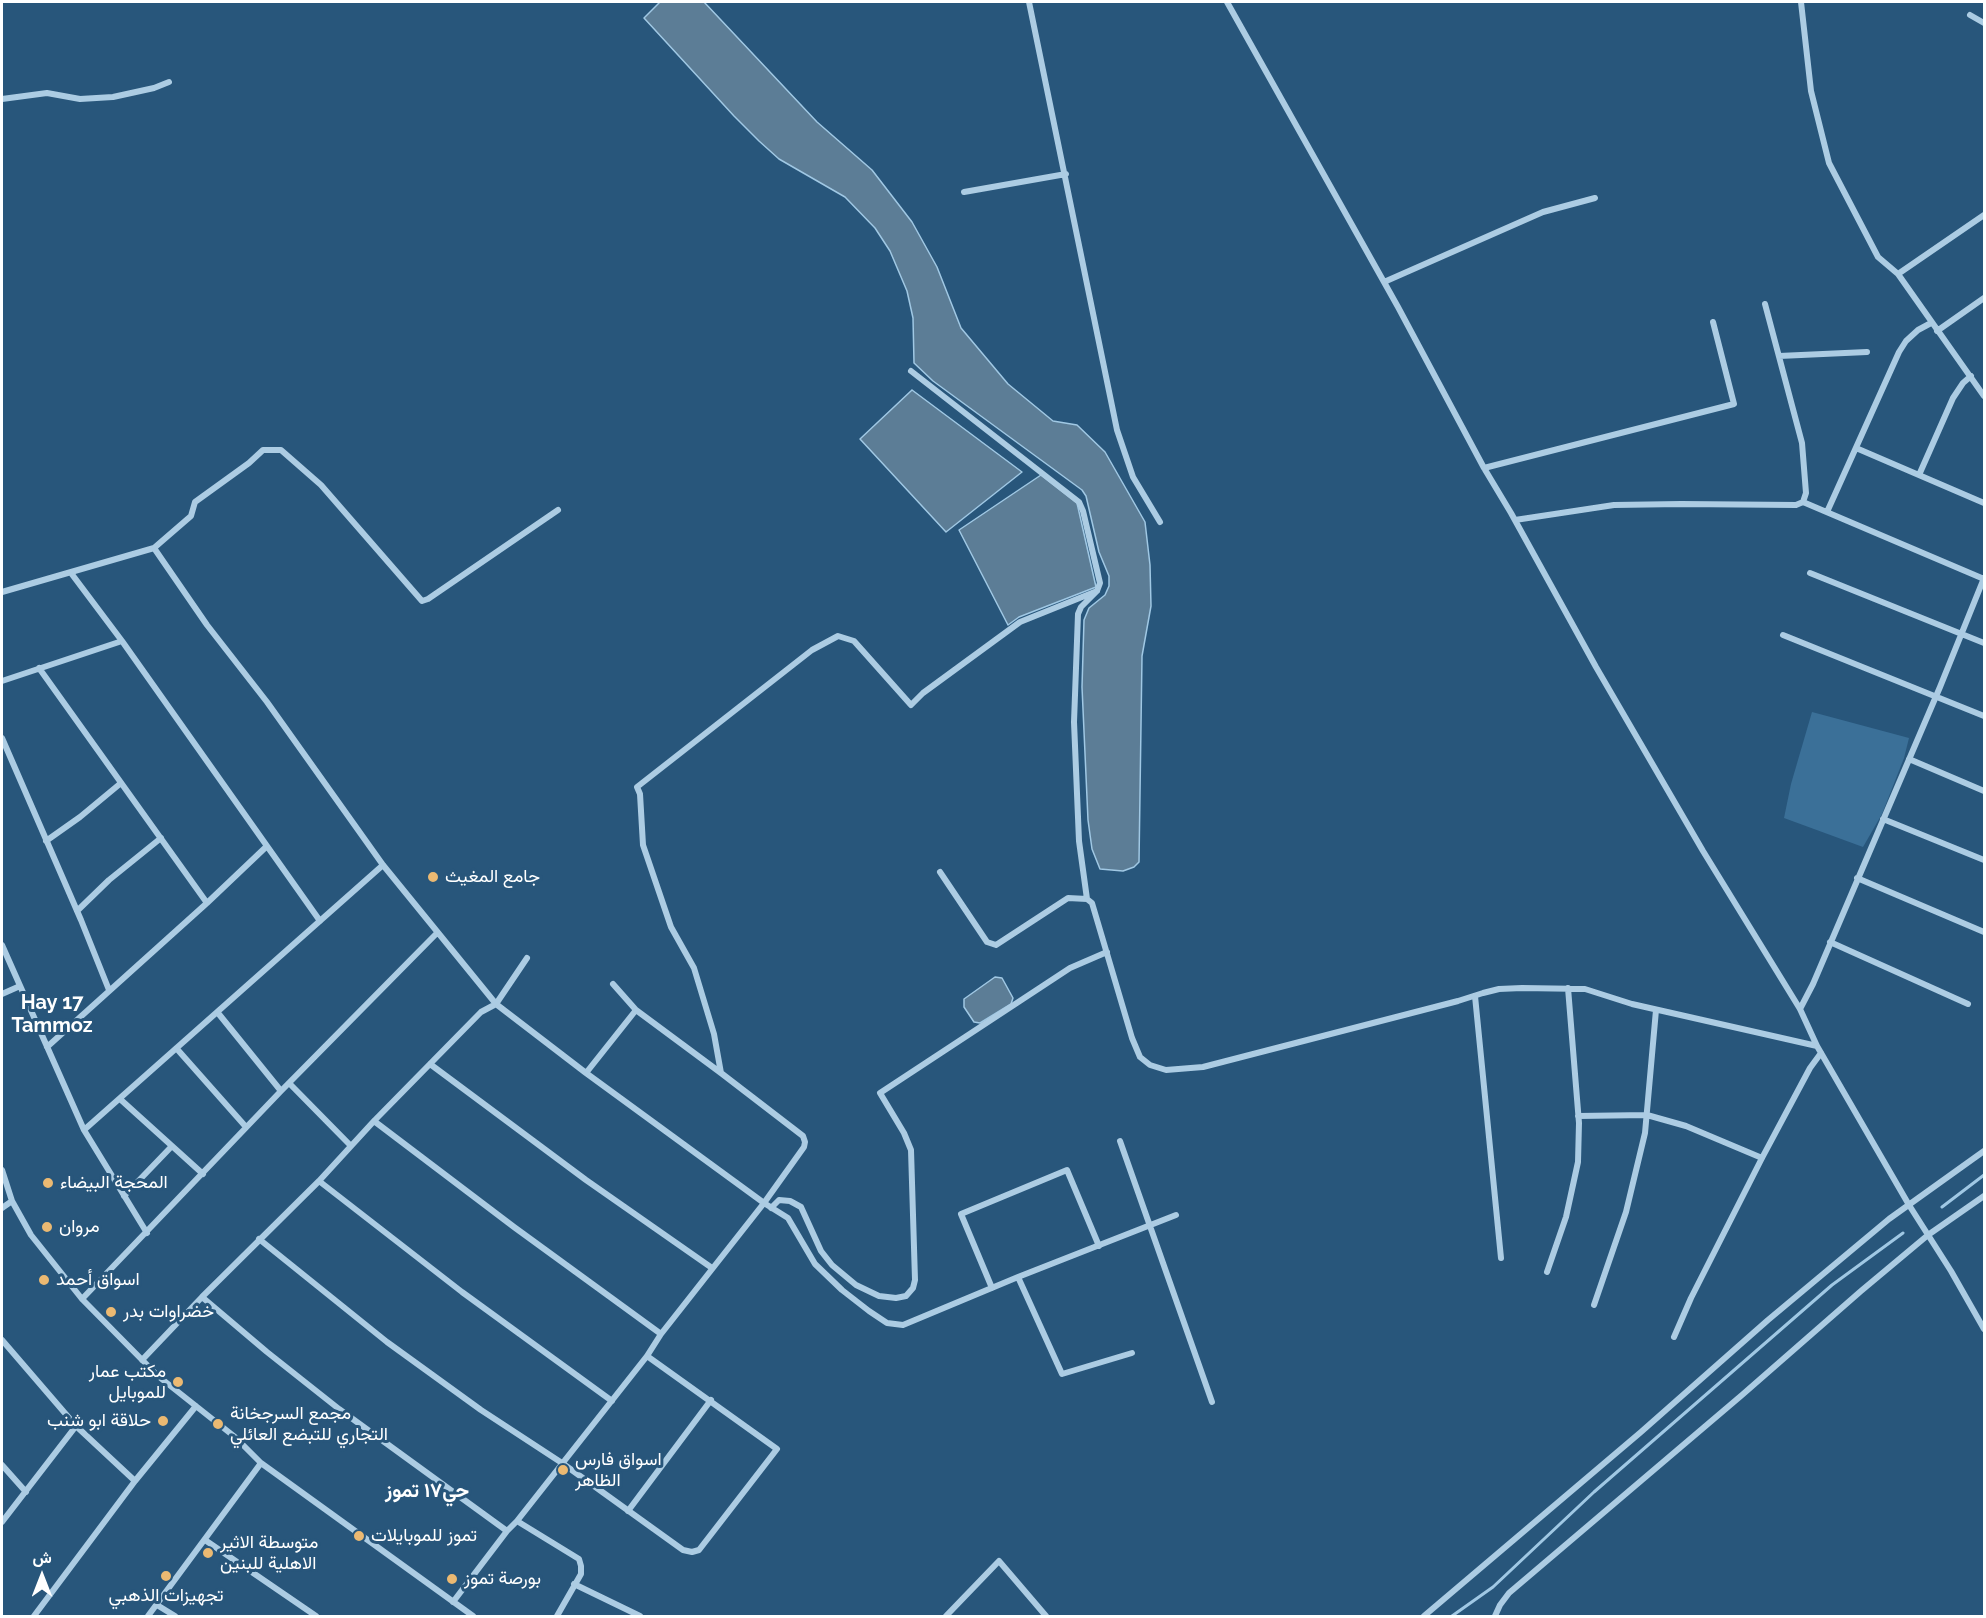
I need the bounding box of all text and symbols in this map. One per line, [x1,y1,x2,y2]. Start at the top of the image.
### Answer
place label: جامع المغيث [445,866,540,888]
marker: جامع المغيث [426,870,440,884]
district label: Hay 17 Tammoz [11,991,93,1038]
place label: المحجة البيضاء [60,1172,168,1194]
marker: المحجة البيضاء [41,1176,55,1190]
place label: مروان [59,1216,100,1238]
marker: مروان [40,1220,54,1234]
place label: اسواق أحمد [56,1269,140,1291]
marker: اسواق أحمد [37,1273,51,1287]
place label: خضراوات بدر [123,1301,214,1323]
marker: خضراوات بدر [104,1305,118,1319]
place label: مكتب عمار للموبايل [89,1361,166,1404]
marker: مكتب عمار للموبايل [171,1375,185,1389]
place label: مجمع السرجخانة التجاري للتبضع العائلي [230,1403,388,1446]
place label: حلاقة ابو شنب [47,1410,151,1432]
marker: حلاقة ابو شنب [156,1414,170,1428]
marker: مجمع السرجخانة التجاري للتبضع العائلي [211,1417,225,1431]
place label: اسواق فارس الظاهر [575,1449,662,1492]
marker: اسواق فارس الظاهر [556,1463,570,1477]
district label: حي۱۷ تموز [385,1479,469,1503]
place label: تموز للموبايلات [371,1525,477,1547]
marker: تموز للموبايلات [352,1529,366,1543]
place label: متوسطة الاثير الاهلية للبنين [220,1532,318,1574]
north arrow [12,1546,72,1606]
marker: متوسطة الاثير الاهلية للبنين [201,1546,215,1560]
text: ش [32,1548,52,1567]
place label: بورصة تموز [464,1568,541,1590]
marker: تجهيزات الذهبي [159,1569,173,1583]
marker: بورصة تموز [445,1572,459,1586]
place label: تجهيزات الذهبي [108,1585,224,1607]

